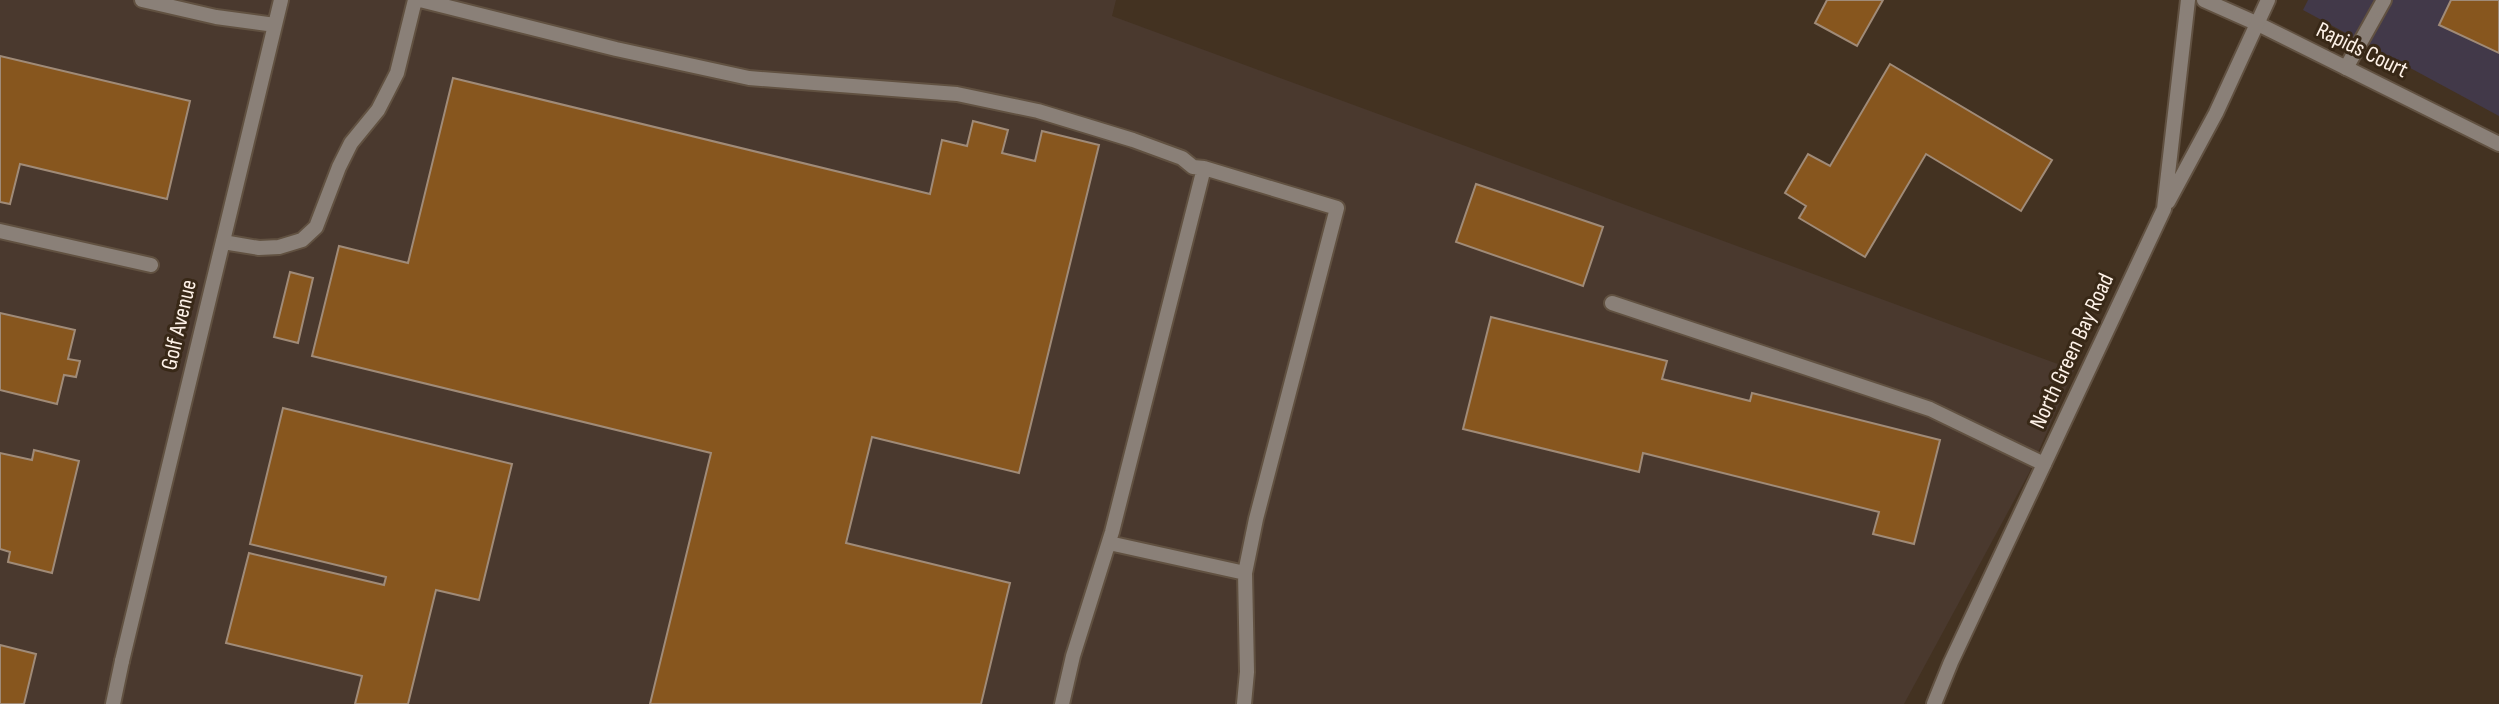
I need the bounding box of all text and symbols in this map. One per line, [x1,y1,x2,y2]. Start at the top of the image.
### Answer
street label: Rapids Court [2312,16,2412,84]
street label: North Green Bay Road [2024,269,2120,433]
street label: Golf Avenue [155,277,203,373]

